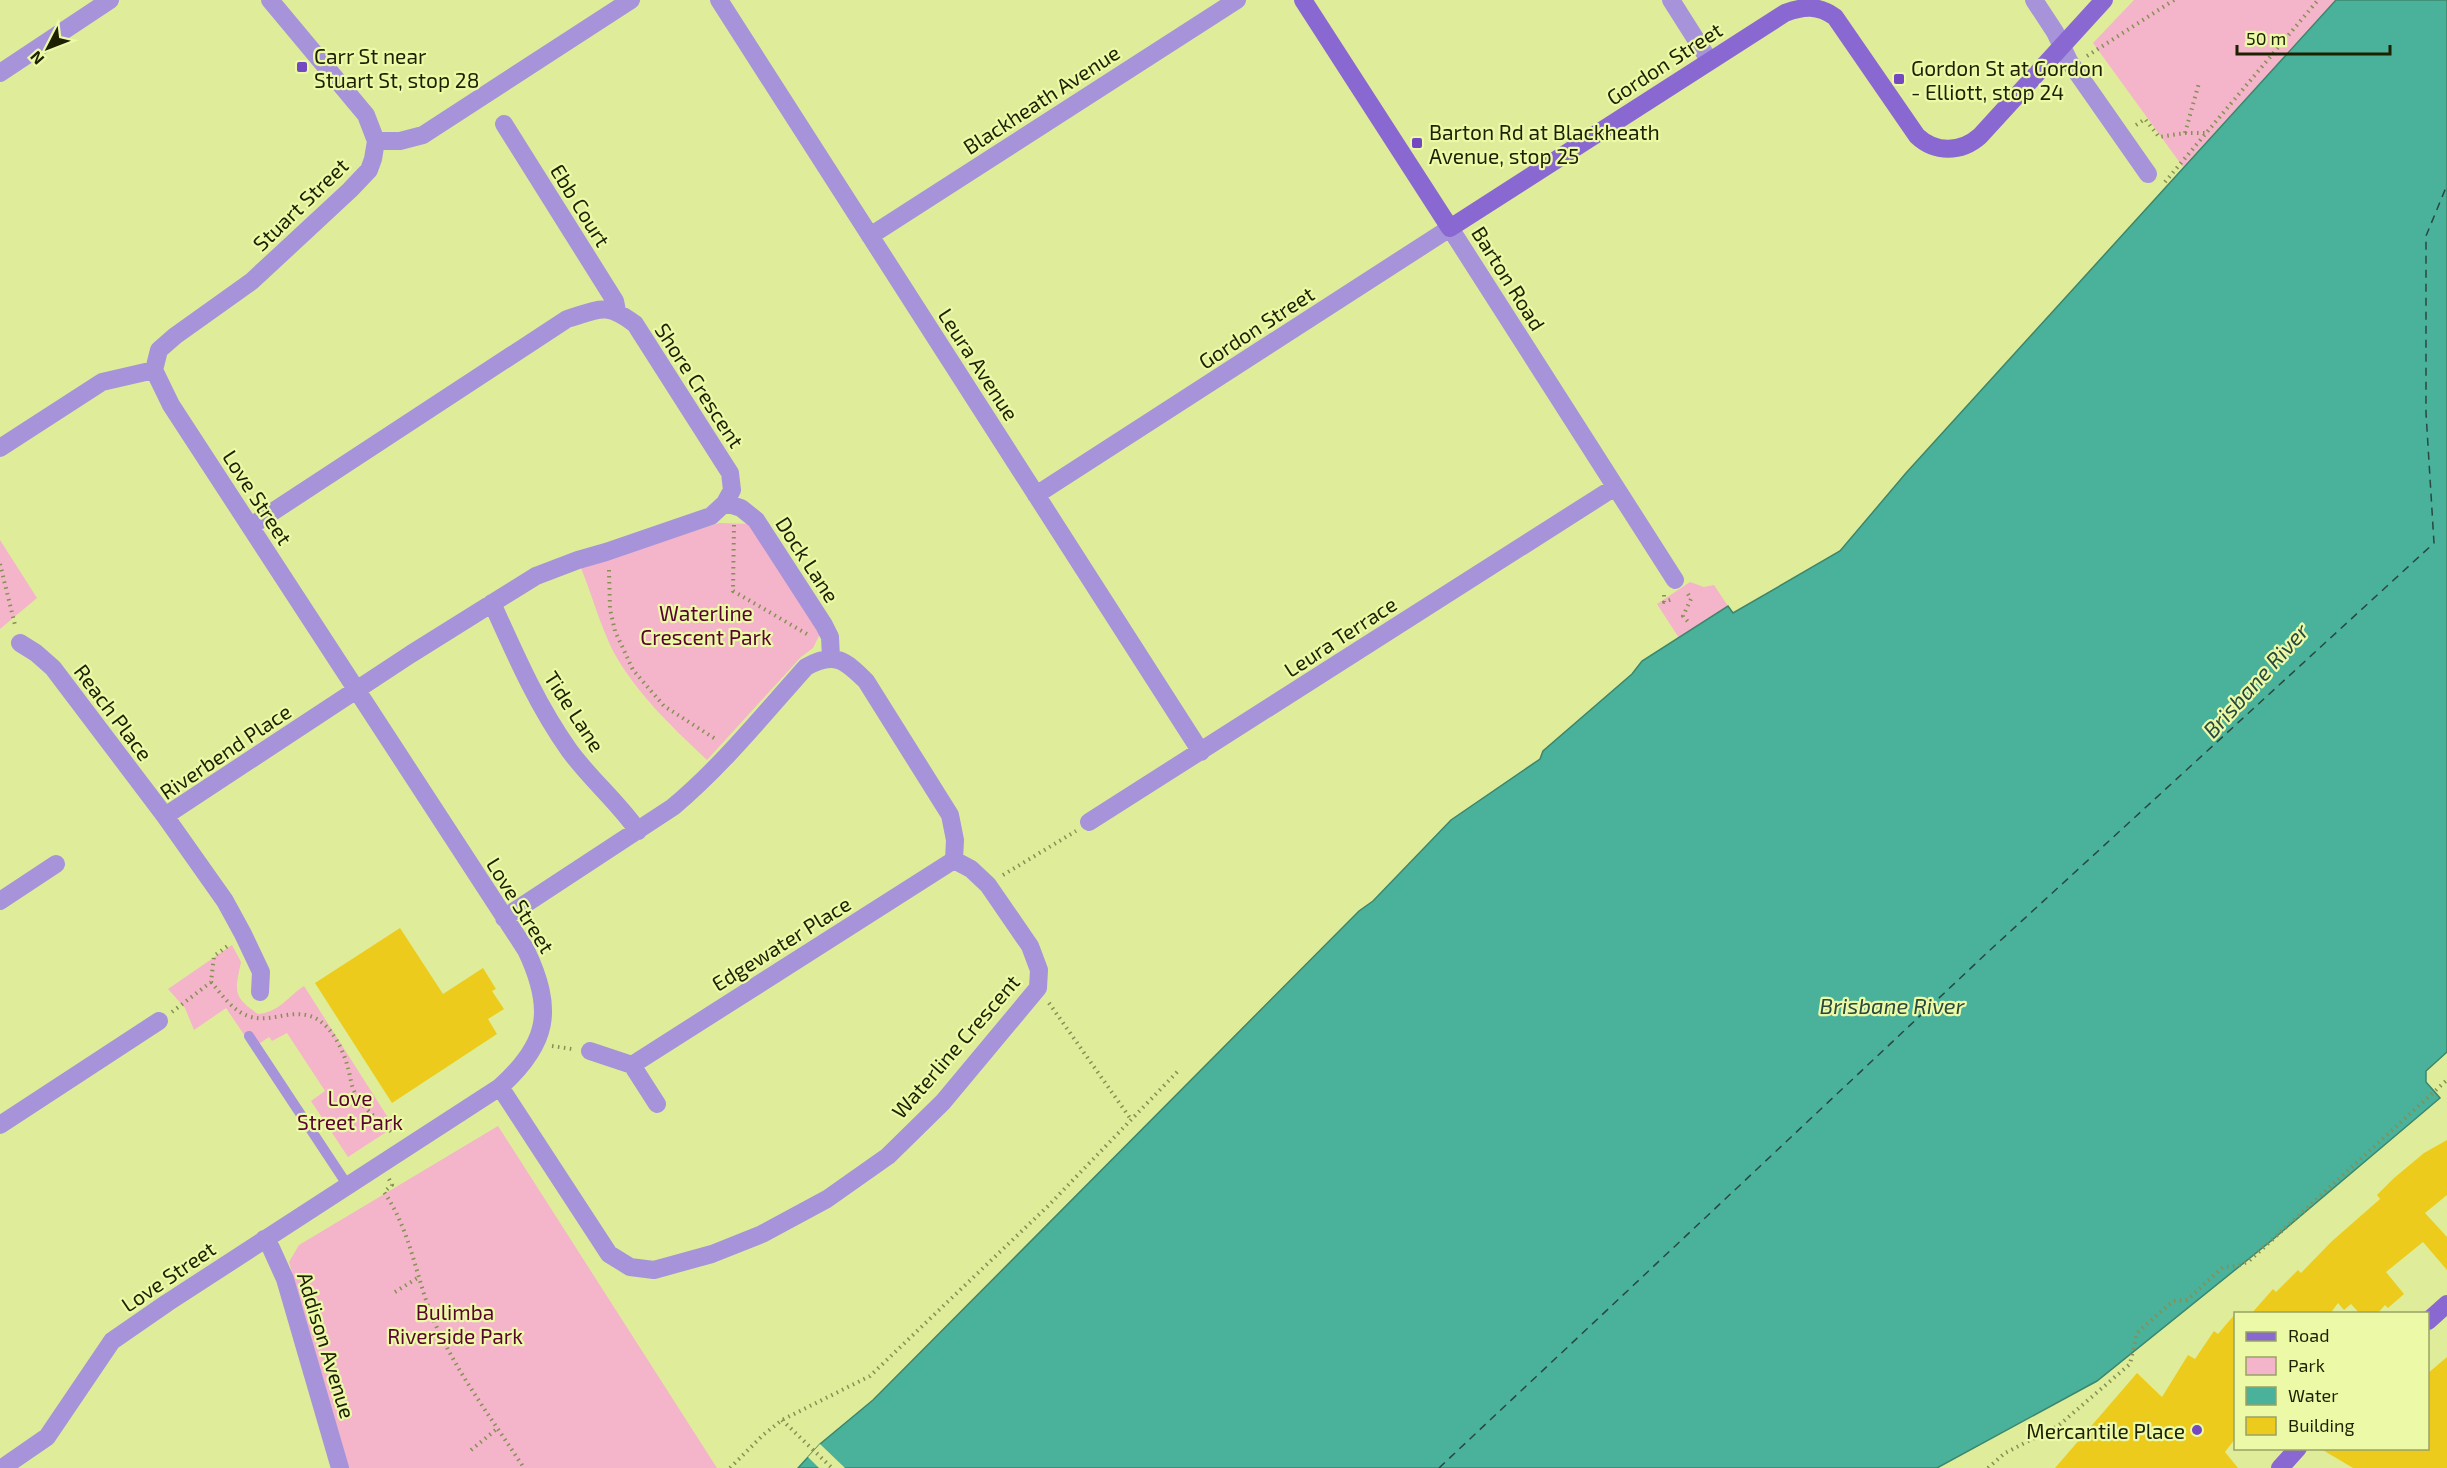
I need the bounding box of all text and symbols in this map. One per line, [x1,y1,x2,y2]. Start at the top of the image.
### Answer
street label: Gordon Street [1602,16,1726,110]
north arrow [18,18,78,78]
scale bar [2237,18,2390,56]
text: 50 m [2246,27,2286,49]
street label: Blackheath Avenue [958,39,1124,159]
place label: Carr St near Stuart St, stop 28 [314,43,479,92]
text: N [26,48,47,69]
place label: Gordon St at Gordon - Elliott, stop 24 [1911,55,2103,104]
marker: Carr St near Stuart St, stop 28 [295,60,309,74]
marker: Gordon St at Gordon - Elliott, stop 24 [1892,72,1906,86]
place label: Barton Rd at Blackheath Avenue, stop 25 [1429,119,1660,168]
marker: Barton Rd at Blackheath Avenue, stop 25 [1410,136,1424,150]
street label: Stuart Street [247,152,353,256]
street label: Ebb Court [546,159,616,251]
street label: Barton Road [1467,221,1551,335]
street label: Gordon Street [1194,280,1318,374]
street label: Leura Avenue [934,303,1024,425]
street label: Shore Crescent [650,318,750,452]
street label: Love Street [218,445,298,549]
street label: Dock Lane [771,511,845,607]
street label: Leura Terrace [1279,590,1401,682]
park label: Waterline Crescent Park [640,600,772,649]
water label: Brisbane River [2197,617,2314,743]
street label: Reach Place [70,659,158,765]
street label: Tide Lane [540,666,610,756]
street label: Riverbend Place [155,698,295,804]
street label: Love Street [482,853,560,957]
street label: Edgewater Place [707,890,855,996]
street label: Waterline Crescent [886,969,1024,1123]
water label: Brisbane River [1820,992,1966,1018]
park label: Love Street Park [297,1085,403,1134]
street label: Love Street [116,1235,220,1317]
street label: Addison Avenue [293,1269,361,1421]
park label: Bulimba Riverside Park [387,1299,523,1348]
legend [2234,1312,2429,1450]
text: Road [2288,1324,2329,1346]
text: Park [2288,1354,2325,1376]
text: Water [2288,1384,2338,1406]
text: Building [2288,1414,2355,1436]
place label: Mercantile Place [2026,1418,2185,1443]
marker: Mercantile Place [2190,1423,2204,1437]

